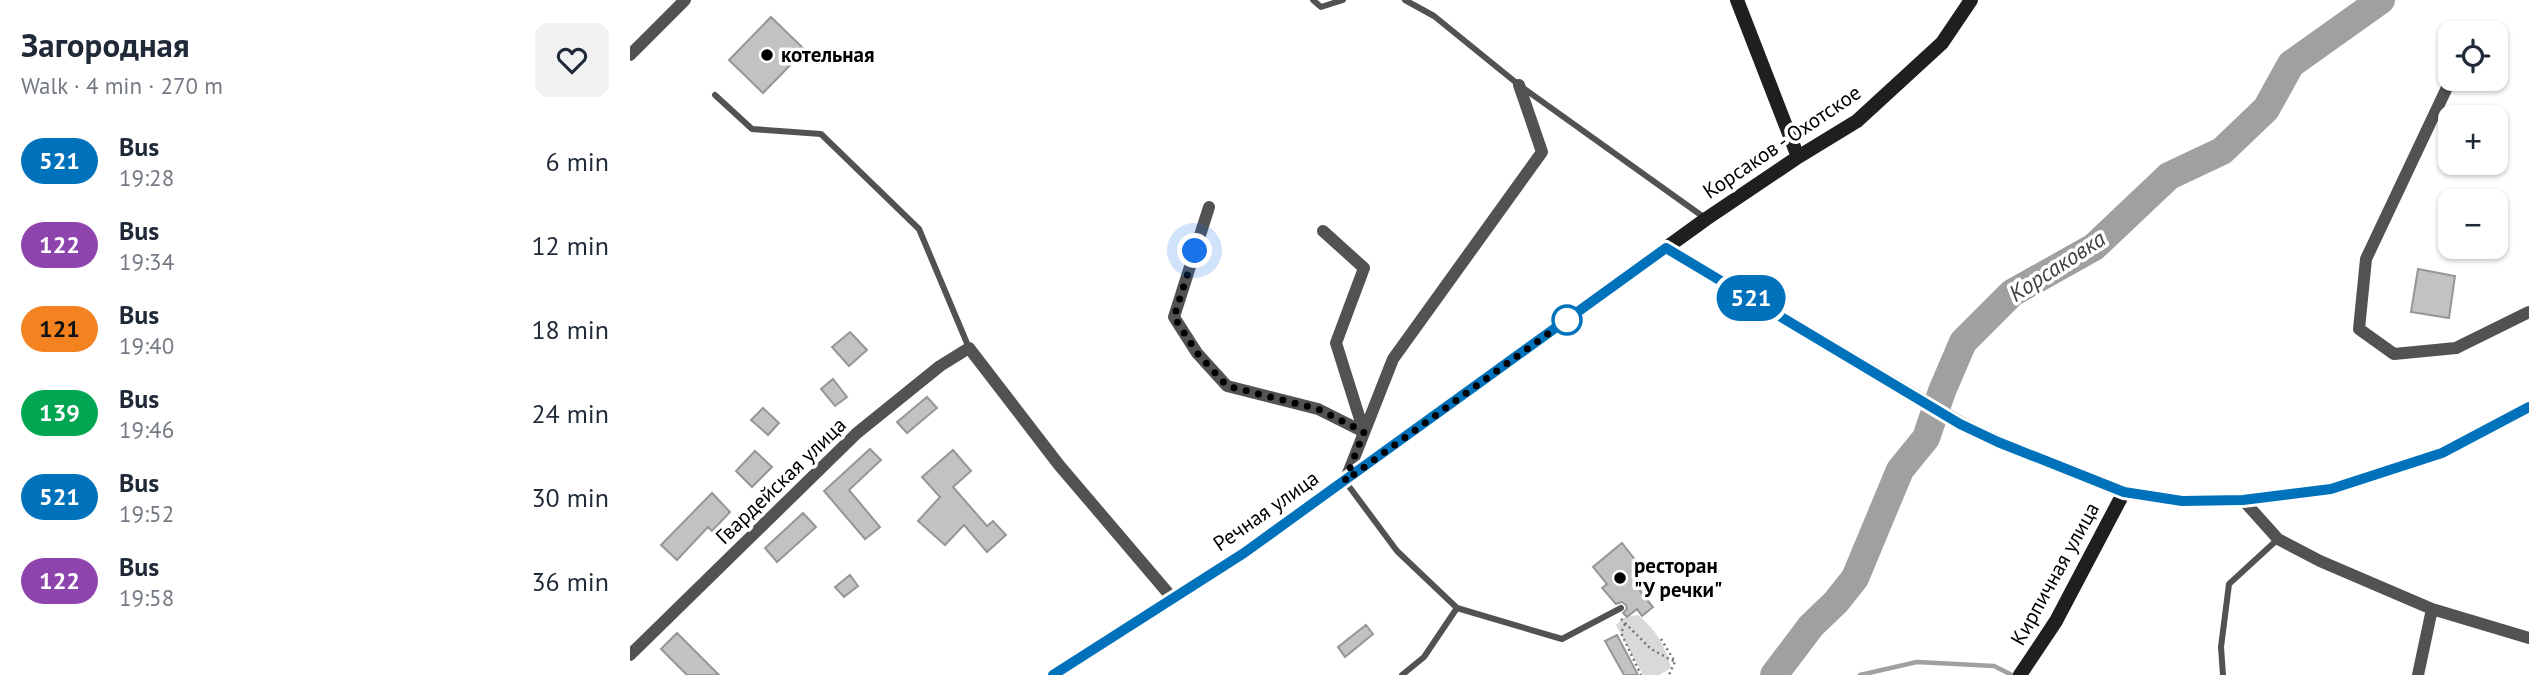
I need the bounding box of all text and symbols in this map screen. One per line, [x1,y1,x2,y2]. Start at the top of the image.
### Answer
map controls [2438,21,2508,259]
button: locate [2438,21,2508,91]
text: Загородная [21,23,190,66]
button: heart [535,23,609,97]
place label: котельная [781,41,875,68]
marker: котельная [759,47,775,63]
text: Walk · 4 min · 270 m [21,71,223,100]
street label: Корсаков - Охотское [1697,79,1866,205]
button: + [2438,105,2508,175]
text: Bus [119,130,159,163]
text: 521 [39,145,80,176]
text: 6 min [546,145,609,178]
text: 19:28 [119,163,174,192]
button: − [2438,189,2508,259]
text: Bus [119,214,159,247]
water label: Корсаковка [2003,224,2110,308]
text: 122 [39,229,80,260]
text: 12 min [531,229,609,262]
your location [1177,233,1212,268]
text: 19:34 [119,247,174,276]
line badge: 521 [1711,275,1791,321]
text: 521 [1731,282,1771,313]
text: Bus [119,298,159,331]
unlabelled marker [1552,305,1582,335]
text: 121 [39,313,80,344]
text: 18 min [531,313,609,346]
text: 19:40 [119,331,174,360]
text: Bus [119,382,159,415]
text: 139 [39,397,80,428]
text: 24 min [531,397,609,430]
street label: Гвардейская улица [710,411,852,550]
text: 19:46 [119,415,174,444]
street label: Речная улица [1208,464,1324,557]
text: Bus [119,466,159,499]
text: 521 [39,481,80,512]
text: 30 min [531,481,609,514]
street label: Кирпичная улица [2004,497,2105,650]
text: 19:52 [119,499,174,528]
text: Bus [119,550,159,583]
place label: ресторан "У речки" [1634,552,1722,603]
text: 122 [39,565,80,596]
text: 36 min [531,565,609,598]
marker: ресторан "У речки" [1612,570,1628,586]
text: 19:58 [119,583,174,612]

